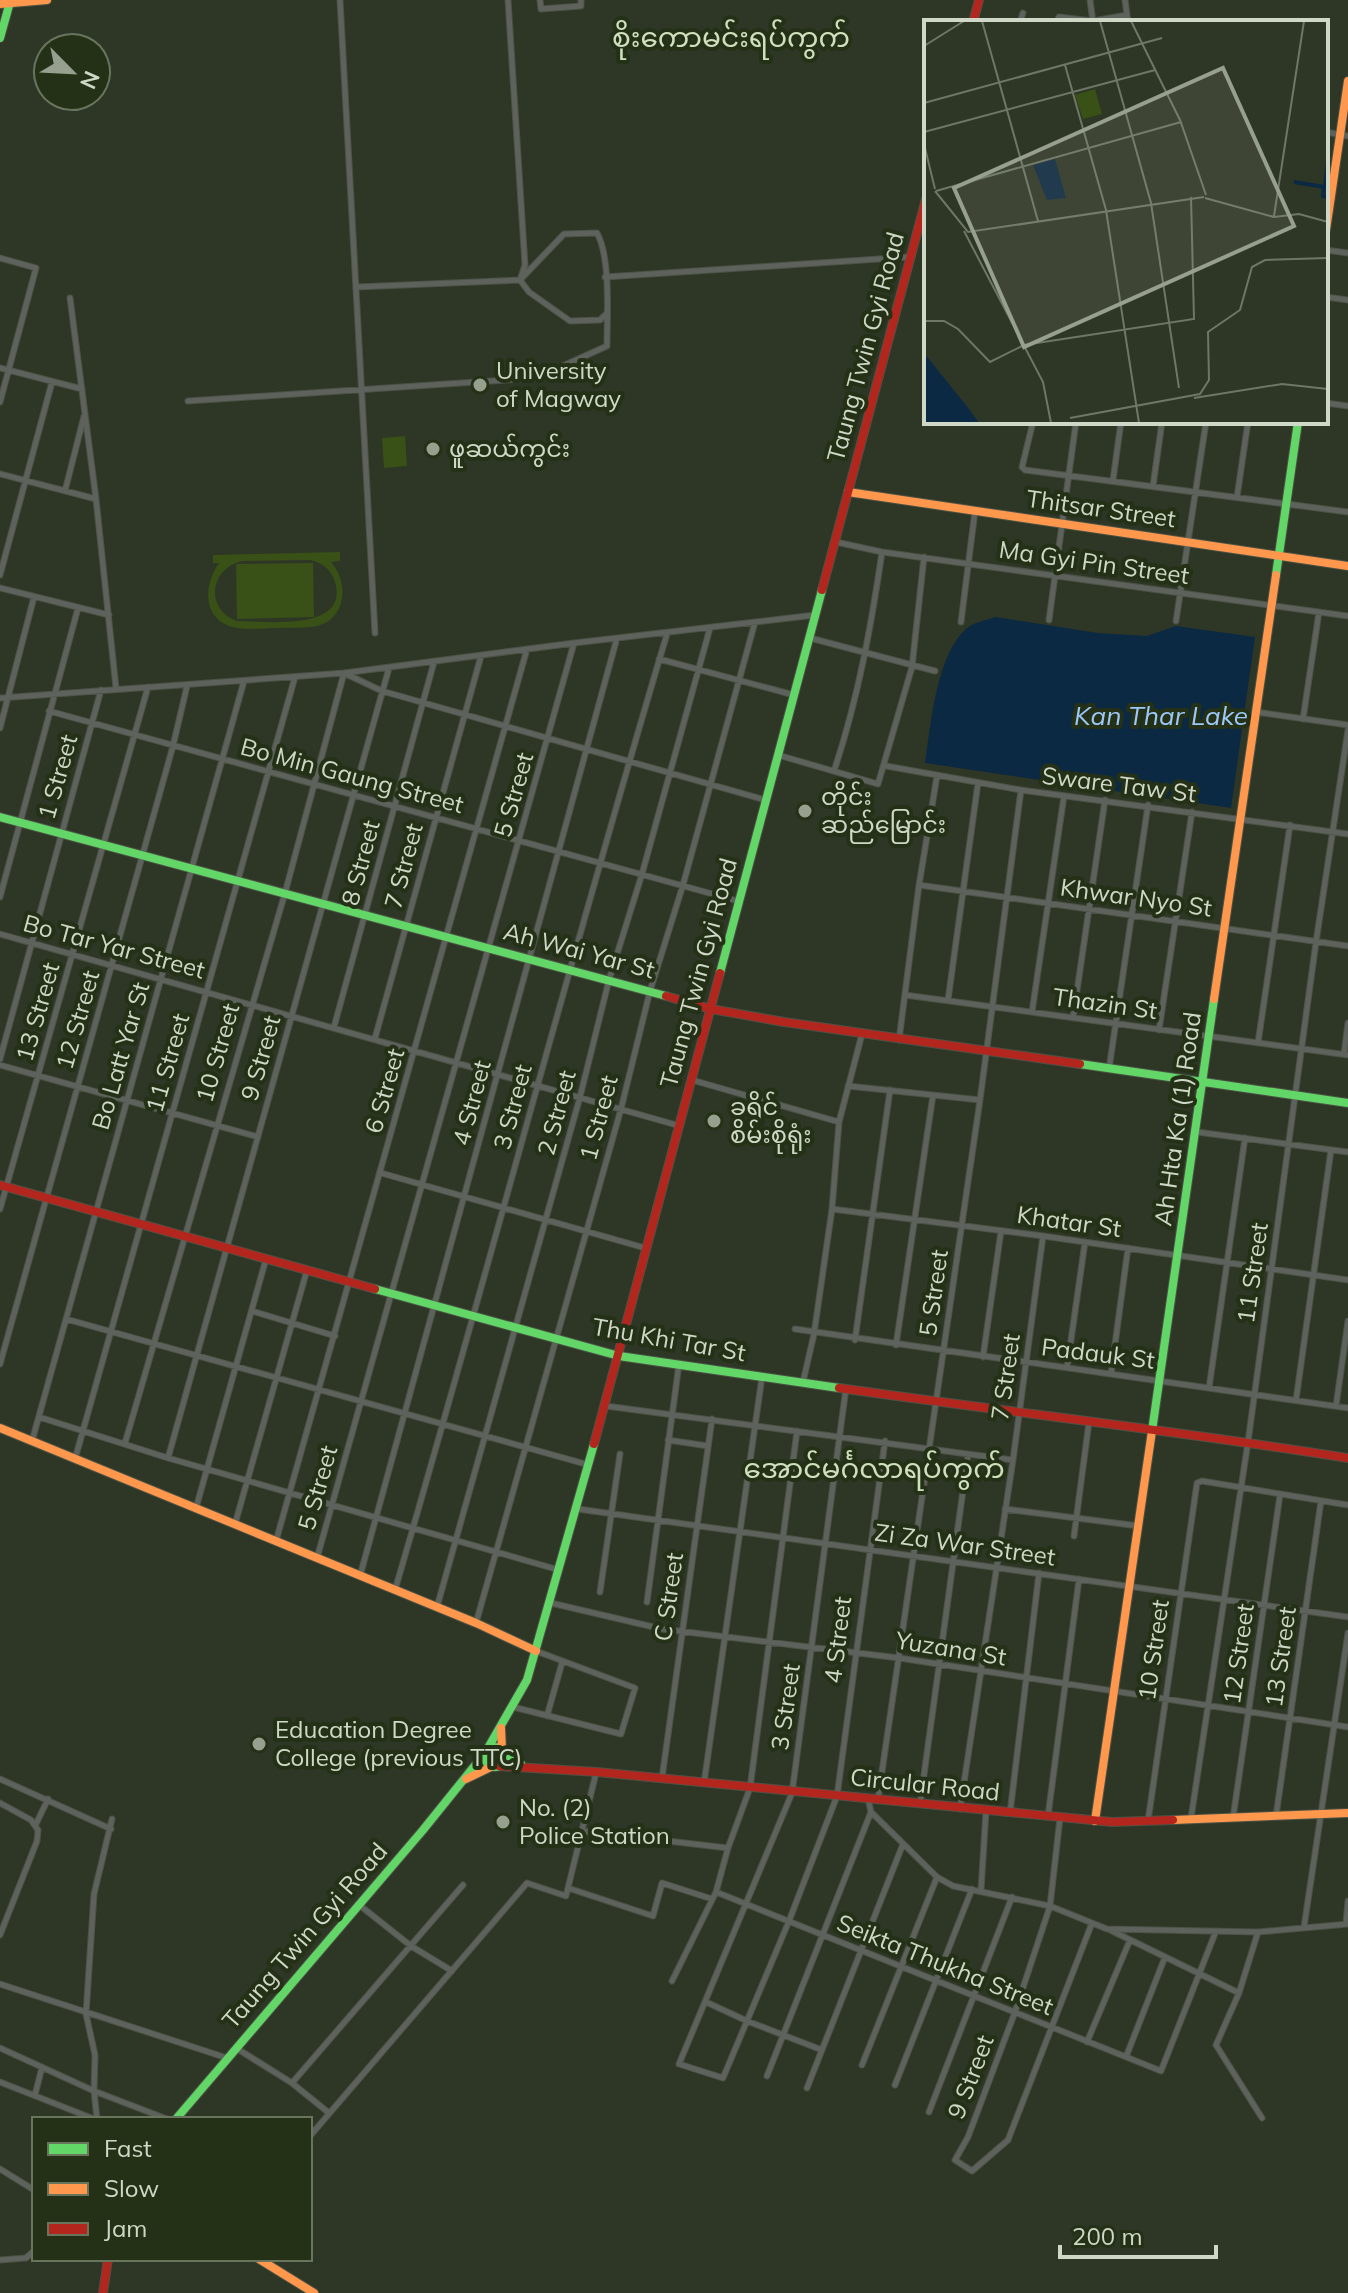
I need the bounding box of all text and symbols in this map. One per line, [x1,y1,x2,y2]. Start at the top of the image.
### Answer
district label: စိုးကောမင်းရပ်ကွက် [612,19,850,60]
inset map [924,20,1328,424]
north arrow [32,32,112,112]
text: N [74,67,106,93]
street label: Taung Twin Gyi Road [820,229,910,465]
place label: University of Magway [496,355,621,413]
marker: University of Magway [471,376,489,394]
place label: ဖူဆယ်ကွင်း [449,433,570,468]
marker: ဖူဆယ်ကွင်း [424,440,442,458]
street label: Thitsar Street [1025,483,1178,533]
street label: Ma Gyi Pin Street [997,534,1191,590]
water label: Kan Thar Lake [1074,699,1248,732]
street label: 1 Street [31,731,83,823]
street label: Bo Min Gaung Street [237,731,467,819]
street label: 5 Street [487,749,539,841]
street label: Sware Taw St [1040,760,1198,808]
place label: တိုင်း ဆည်မြောင်း [821,781,946,844]
marker: တိုင်း ဆည်မြောင်း [796,802,814,820]
street label: 8 Street [334,817,386,909]
street label: 7 Street [377,820,429,912]
street label: Taung Twin Gyi Road [653,855,743,1091]
street label: Khwar Nyo St [1058,872,1214,923]
street label: Bo Tar Yar Street [20,907,208,985]
street label: Ah Wai Yar St [500,915,658,985]
street label: 13 Street [9,959,65,1065]
street label: 12 Street [49,967,105,1073]
street label: Bo Latt Yar St [85,979,155,1133]
street label: Thazin St [1051,981,1159,1025]
street label: 10 Street [189,1000,245,1106]
street label: 11 Street [139,1010,195,1116]
street label: Ah Hta Ka (1) Road [1147,1010,1207,1228]
street label: 9 Street [234,1012,286,1104]
street label: 6 Street [358,1045,410,1137]
street label: 4 Street [445,1057,497,1149]
street label: 3 Street [486,1061,538,1153]
street label: 2 Street [530,1067,582,1159]
street label: 1 Street [572,1072,624,1164]
place label: ခရိုင် စိမ်းစိုရုံး [730,1091,811,1154]
marker: ခရိုင် စိမ်းစိုရုံး [705,1112,723,1130]
street label: Khatar St [1015,1199,1123,1243]
street label: 11 Street [1230,1221,1274,1325]
street label: 5 Street [912,1248,954,1338]
street label: Thu Khi Tar St [590,1311,748,1367]
street label: Padauk St [1040,1331,1157,1375]
street label: 7 Street [984,1332,1026,1422]
street label: 5 Street [291,1442,343,1534]
district label: အောင်မင်္ဂလာရပ်ကွက် [743,1450,1005,1491]
street label: Zi Za War Street [873,1516,1057,1572]
street label: C Street [647,1551,689,1643]
street label: 4 Street [817,1595,857,1685]
street label: 10 Street [1131,1598,1175,1702]
street label: 12 Street [1216,1602,1260,1706]
street label: 13 Street [1258,1605,1302,1709]
street label: Yuzana St [893,1624,1009,1672]
street label: 3 Street [764,1662,806,1752]
place label: Education Degree College (previous TTC) [275,1714,522,1772]
marker: Education Degree College (previous TTC) [250,1735,268,1753]
street label: Circular Road [849,1761,1001,1807]
place label: No. (2) Police Station [519,1792,670,1850]
marker: No. (2) Police Station [494,1813,512,1831]
street label: Taung Twin Gyi Road [215,1836,393,2034]
street label: Seikta Thukha Street [833,1907,1058,2021]
street label: 9 Street [940,2031,1000,2123]
legend [32,2117,312,2261]
text: Fast [104,2133,152,2163]
text: Slow [104,2173,159,2203]
scale bar [1060,2209,1216,2259]
text: Jam [104,2213,147,2243]
text: 200 m [1072,2221,1143,2251]

